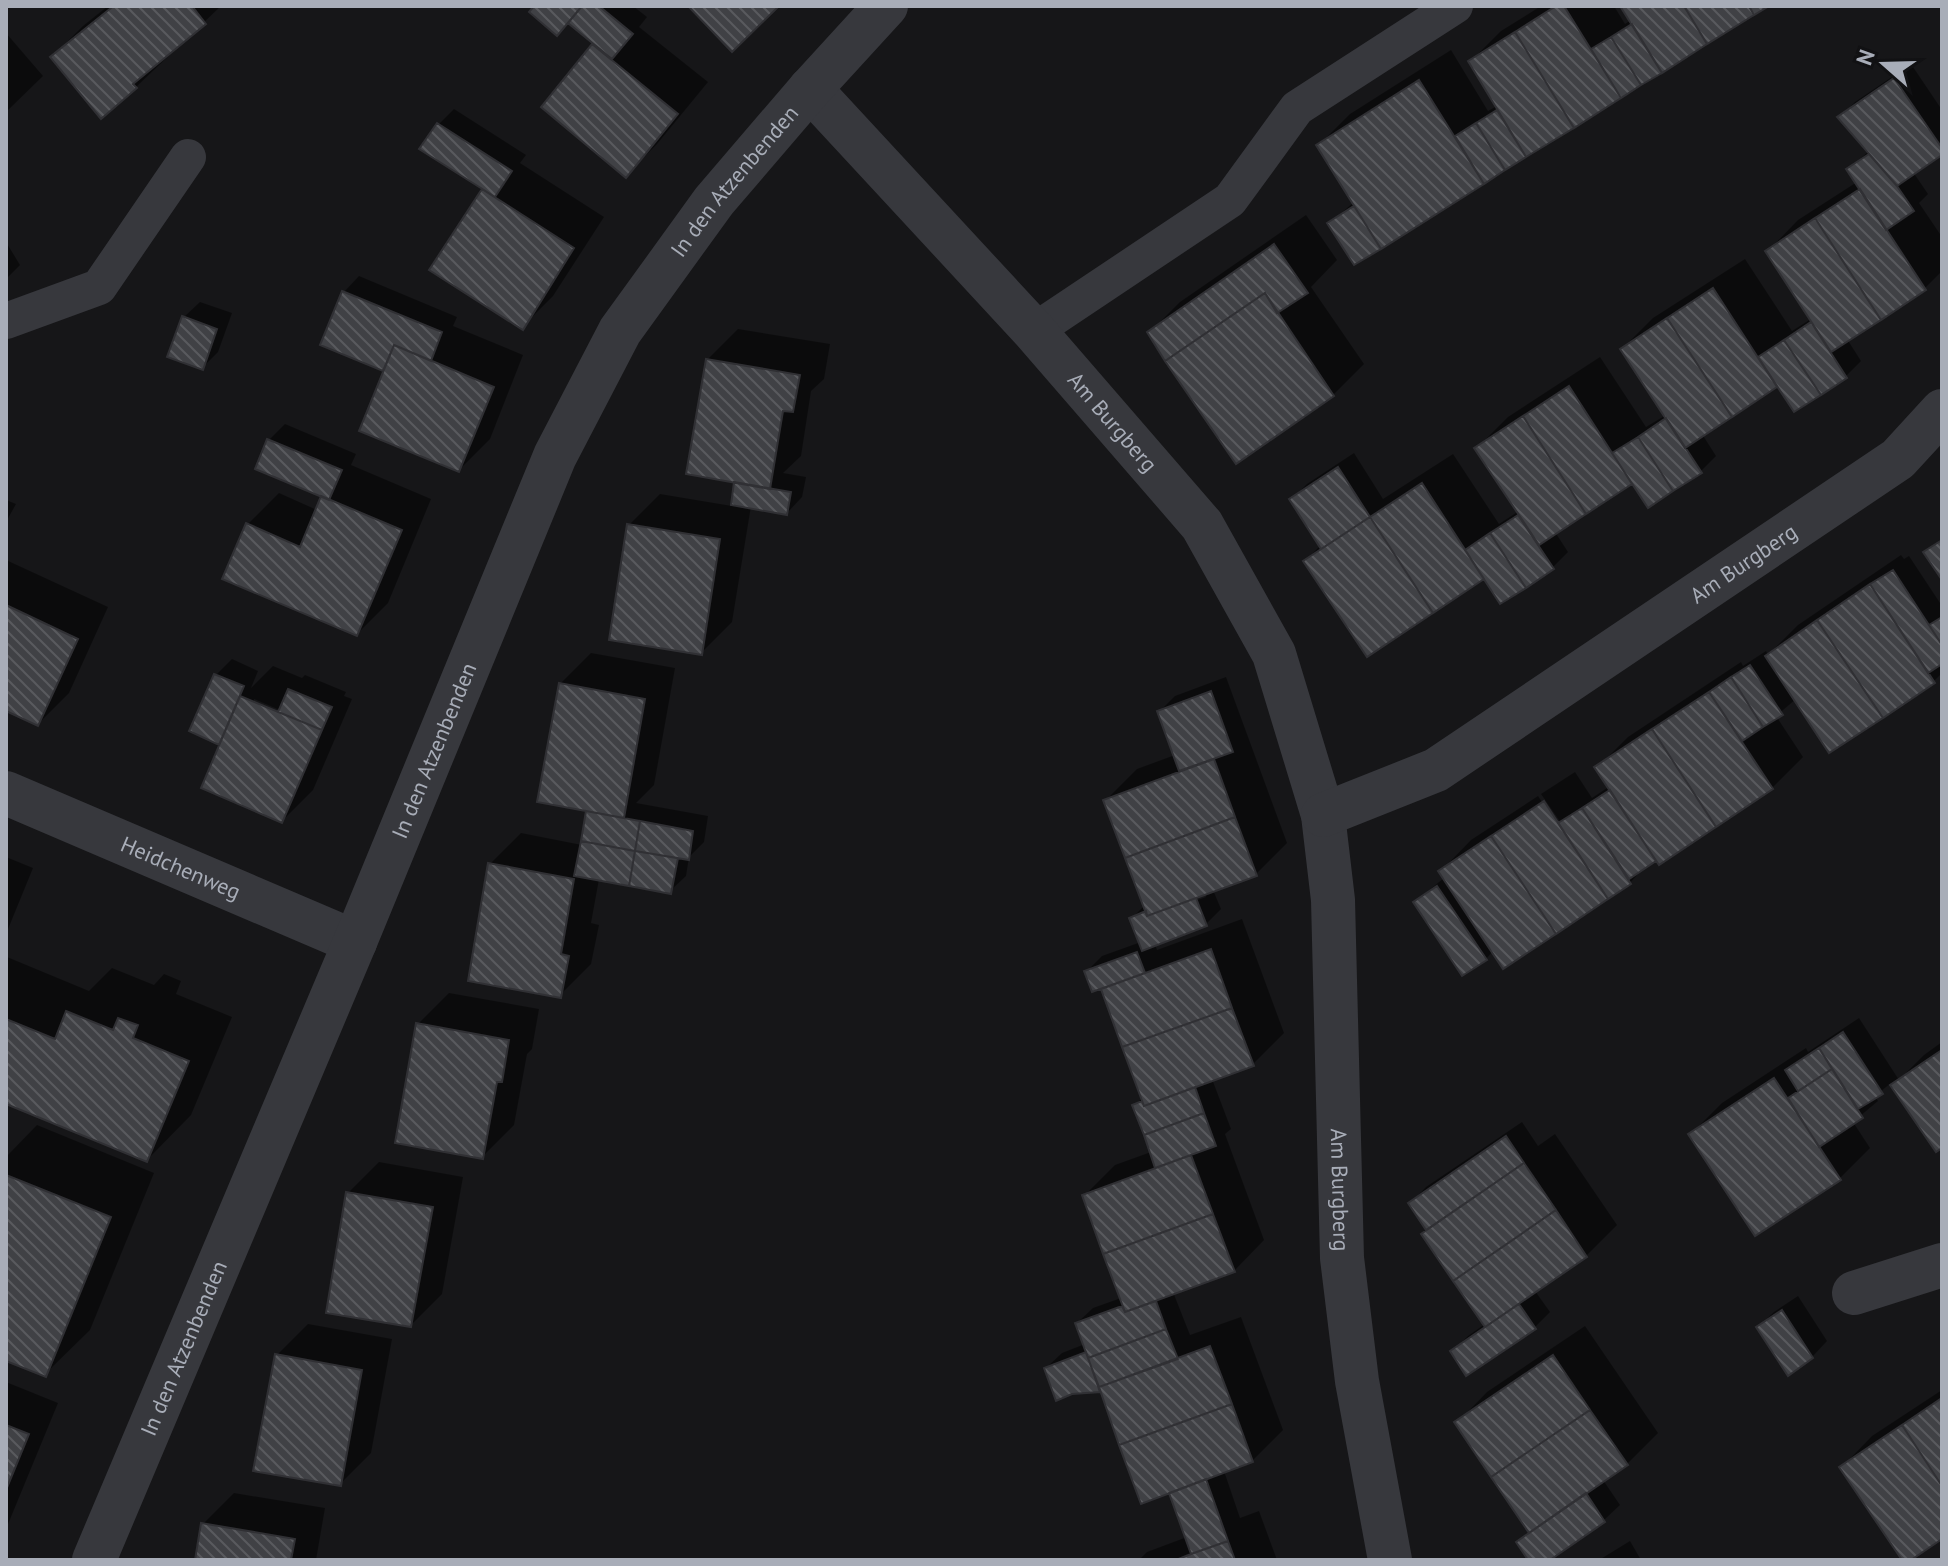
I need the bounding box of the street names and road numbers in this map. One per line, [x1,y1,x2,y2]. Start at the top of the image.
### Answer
street label: In den Atzenbenden [664,99,804,262]
street label: Am Burgberg [1062,366,1164,478]
street label: Am Burgberg [1684,517,1802,609]
street label: In den Atzenbenden [385,658,482,842]
street label: Heidchenweg [117,830,245,906]
street label: Am Burgberg [1325,1128,1356,1252]
street label: In den Atzenbenden [134,1256,233,1440]

